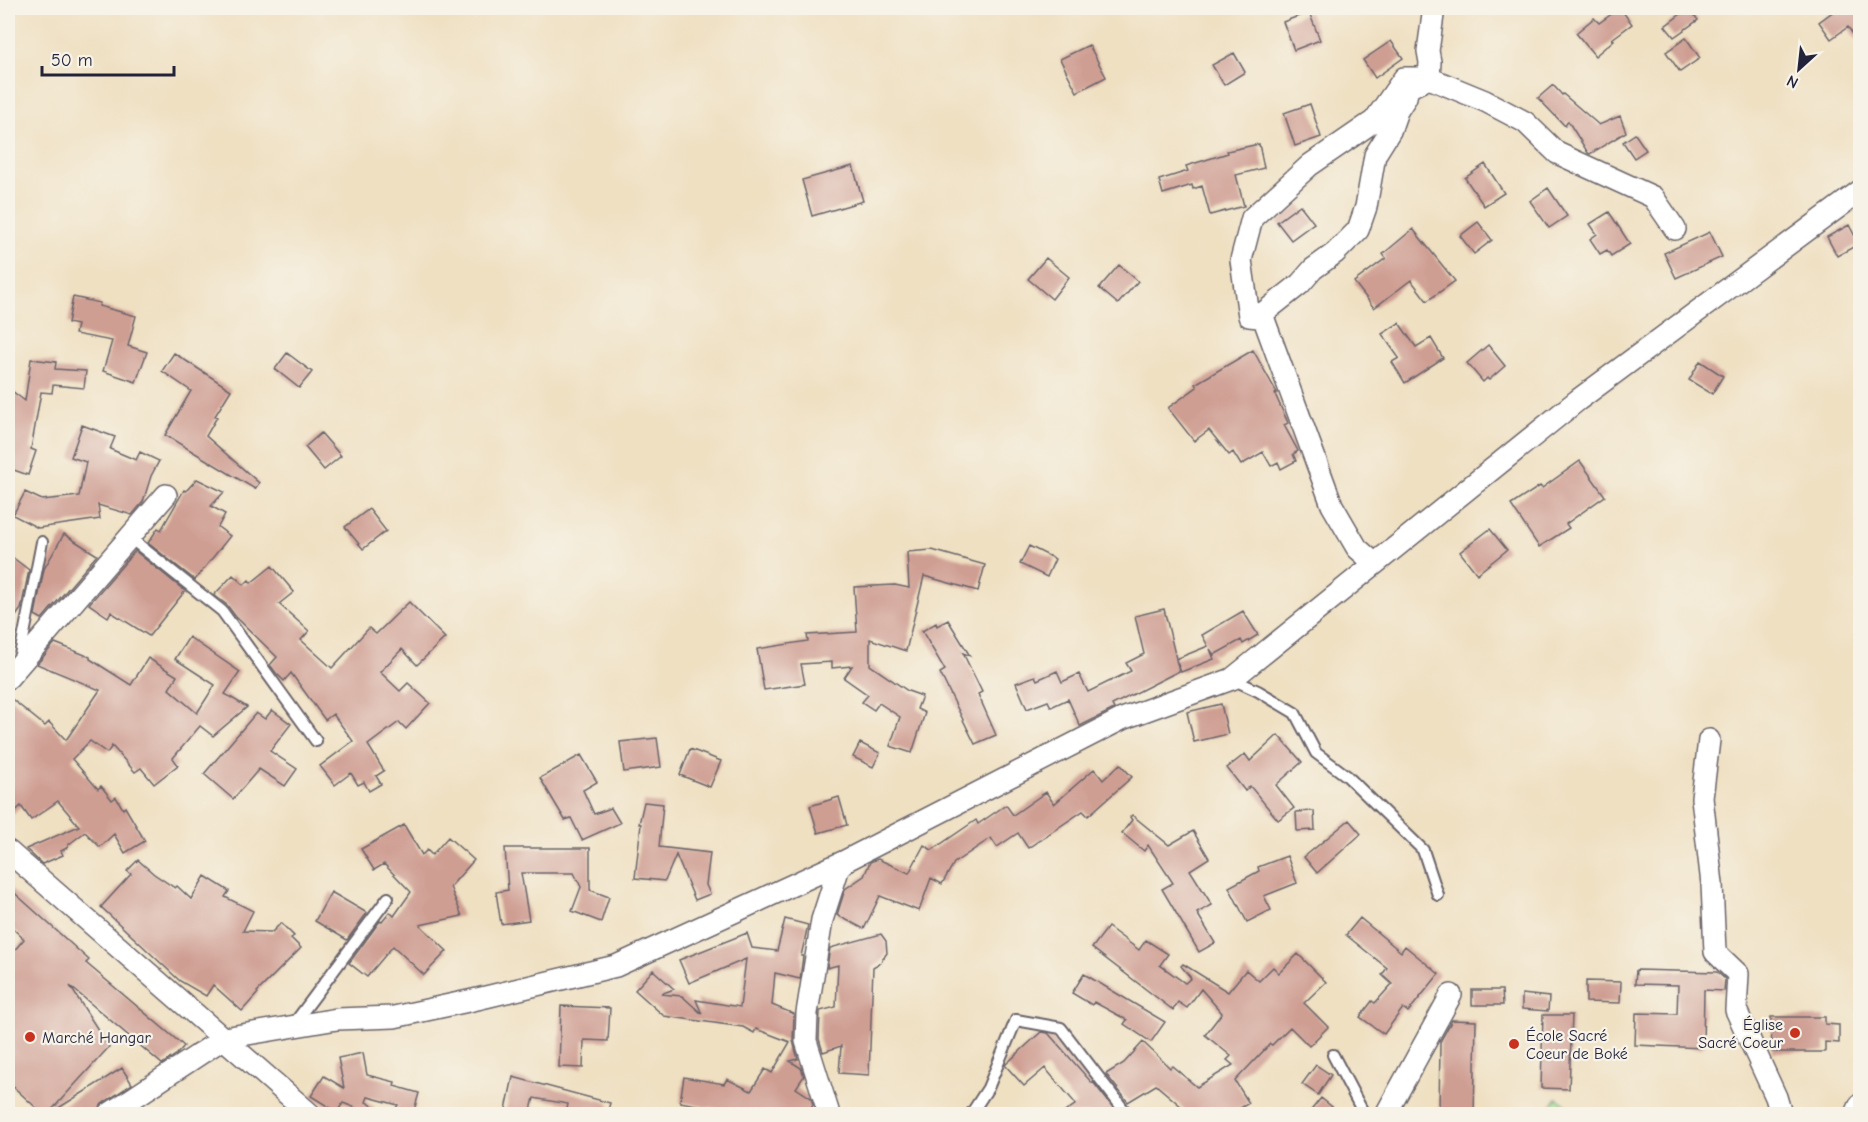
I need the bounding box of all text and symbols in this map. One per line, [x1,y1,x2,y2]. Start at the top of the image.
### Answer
scale bar [42,39,174,77]
north arrow [1769,39,1829,99]
text: 50 m [51,50,93,71]
text: N [1784,71,1801,92]
place label: Église Sacré Coeur [1698,1015,1784,1052]
place label: École Sacré Coeur de Boké [1526,1026,1628,1063]
marker: Église Sacré Coeur [1788,1026,1802,1040]
place label: Marché Hangar [42,1029,152,1047]
marker: Marché Hangar [23,1030,37,1044]
marker: École Sacré Coeur de Boké [1507,1037,1521,1051]

